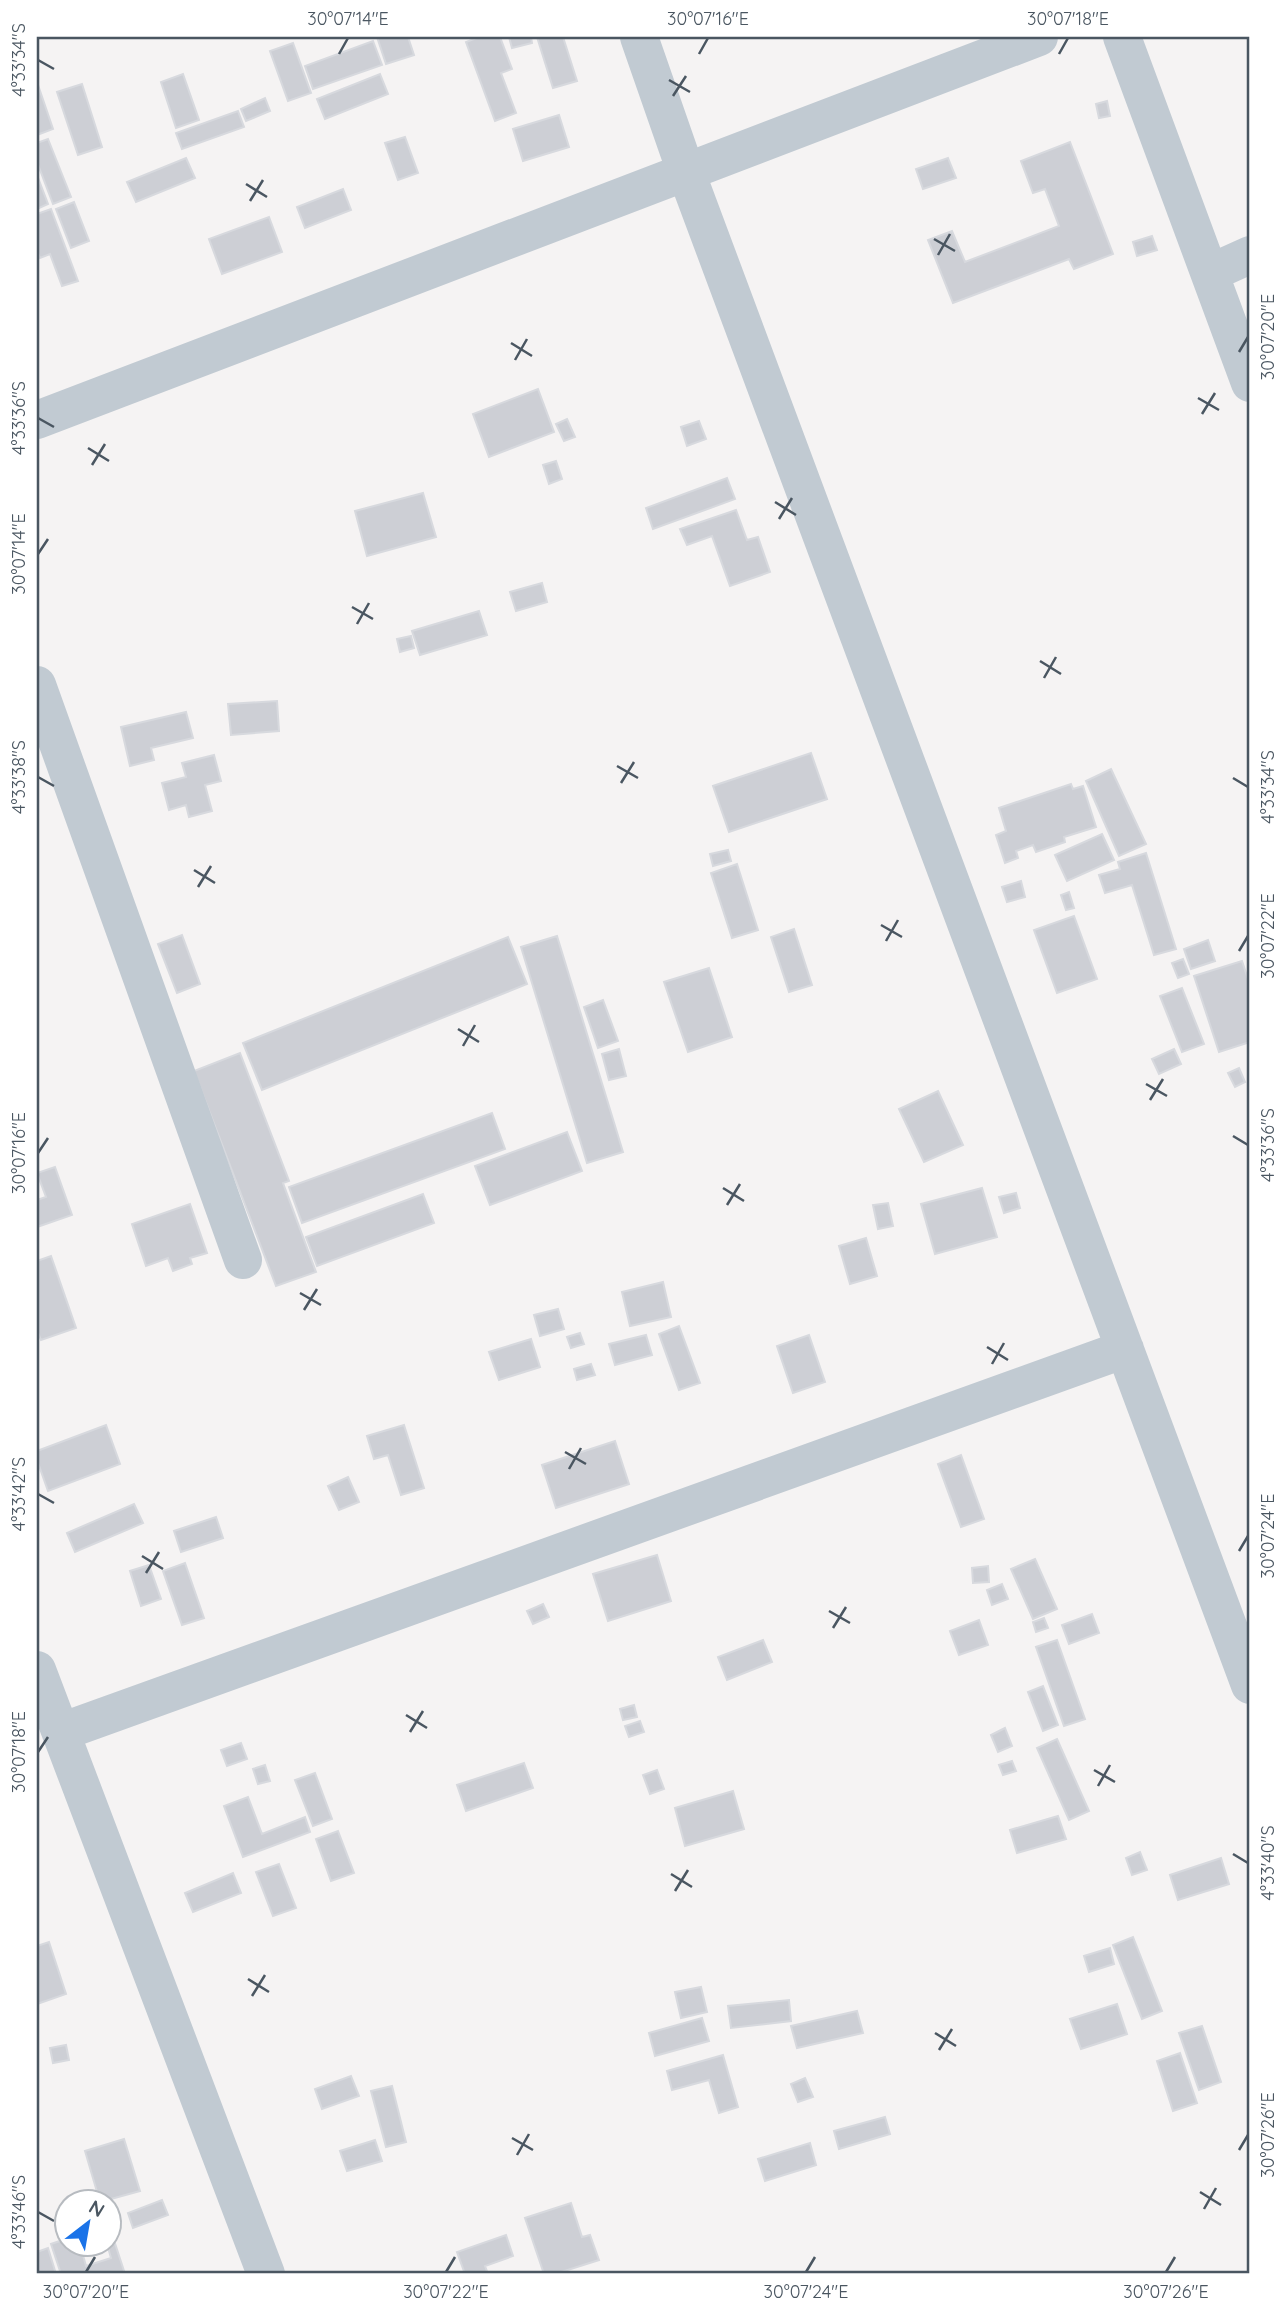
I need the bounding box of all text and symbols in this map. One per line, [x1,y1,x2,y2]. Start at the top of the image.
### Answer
text: 30°07'14"E [307,7,389,30]
text: 30°07'16"E [667,7,749,30]
text: 30°07'18"E [1027,7,1109,30]
text: 4°33'34"S [7,23,30,97]
text: 30°07'20"E [1256,294,1279,380]
text: 4°33'36"S [7,381,30,455]
text: 30°07'14"E [7,513,30,595]
text: 4°33'38"S [7,740,30,814]
text: 4°33'34"S [1256,750,1279,824]
text: 30°07'22"E [1256,893,1279,979]
text: 4°33'36"S [1256,1108,1279,1182]
text: 30°07'16"E [7,1112,30,1194]
text: 4°33'42"S [7,1457,30,1531]
text: 30°07'24"E [1256,1494,1279,1578]
text: 30°07'18"E [7,1711,30,1793]
text: 4°33'40"S [1256,1825,1279,1901]
text: 30°07'26"E [1256,2092,1279,2178]
text: 4°33'46"S [7,2175,30,2249]
north arrow [52,2188,122,2258]
text: N [85,2195,109,2222]
text: 30°07'20"E [43,2280,129,2303]
text: 30°07'22"E [403,2280,489,2303]
text: 30°07'24"E [764,2280,848,2303]
text: 30°07'26"E [1123,2280,1209,2303]

